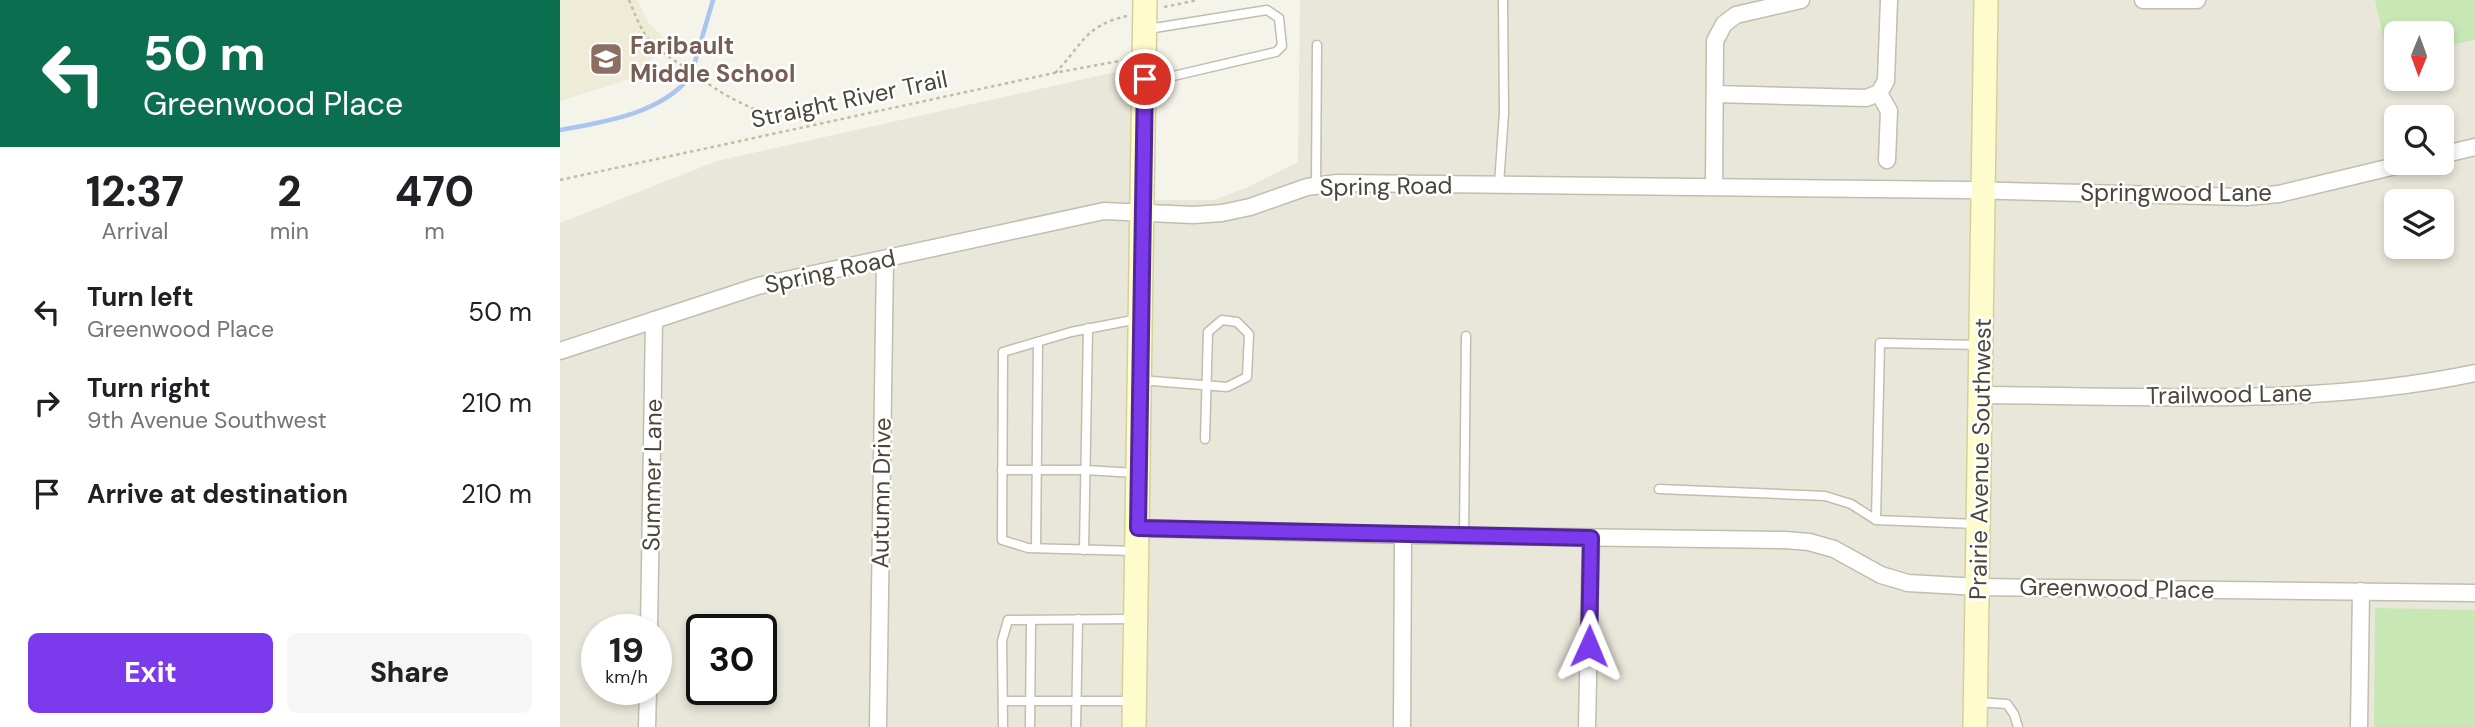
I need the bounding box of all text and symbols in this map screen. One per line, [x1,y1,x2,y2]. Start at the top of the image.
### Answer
text: 50 m [143,21,266,85]
north arrow [2384,21,2454,91]
map controls [2384,21,2454,259]
icon: left [28,28,119,119]
place label: Faribault Middle School [630,30,795,89]
school or university icon: Faribault Middle School [587,40,625,78]
pin [1115,49,1175,109]
icon: arrive [1126,60,1164,98]
street label: Straight River Trail [748,63,950,135]
text: Greenwood Place [143,83,403,125]
button: search [2384,105,2454,175]
text: 12:37 [86,164,184,219]
text: 2 [277,164,302,219]
text: 470 [395,164,474,219]
street label: Spring Road [1319,169,1453,203]
street label: Springwood Lane [2080,177,2272,208]
button: layers [2384,189,2454,259]
text: Arrival [101,216,168,246]
text: min [270,216,309,246]
text: m [424,216,445,246]
street label: Spring Road [762,242,898,300]
text: Turn left [87,280,194,314]
icon: left [28,293,66,331]
text: 50 m [468,295,532,329]
text: Greenwood Place [87,314,274,344]
street label: Prairie Avenue Southwest [1962,318,1998,600]
text: Turn right [87,371,211,405]
street label: Trailwood Lane [2146,377,2312,411]
icon: right [28,384,66,422]
text: 210 m [461,386,532,420]
street label: Summer Lane [635,399,669,551]
text: 9th Avenue Southwest [87,405,327,435]
street label: Autumn Drive [864,417,898,569]
icon: arrive [28,475,66,513]
text: Arrive at destination [87,477,348,511]
text: 210 m [461,477,532,511]
street label: Greenwood Place [2019,571,2215,605]
position arrow [1552,609,1626,683]
speed limit sign: 30 [686,614,777,705]
text: 19 [609,627,644,673]
button: Exit [28,633,273,713]
button: Share [287,633,532,713]
text: km/h [605,665,648,689]

